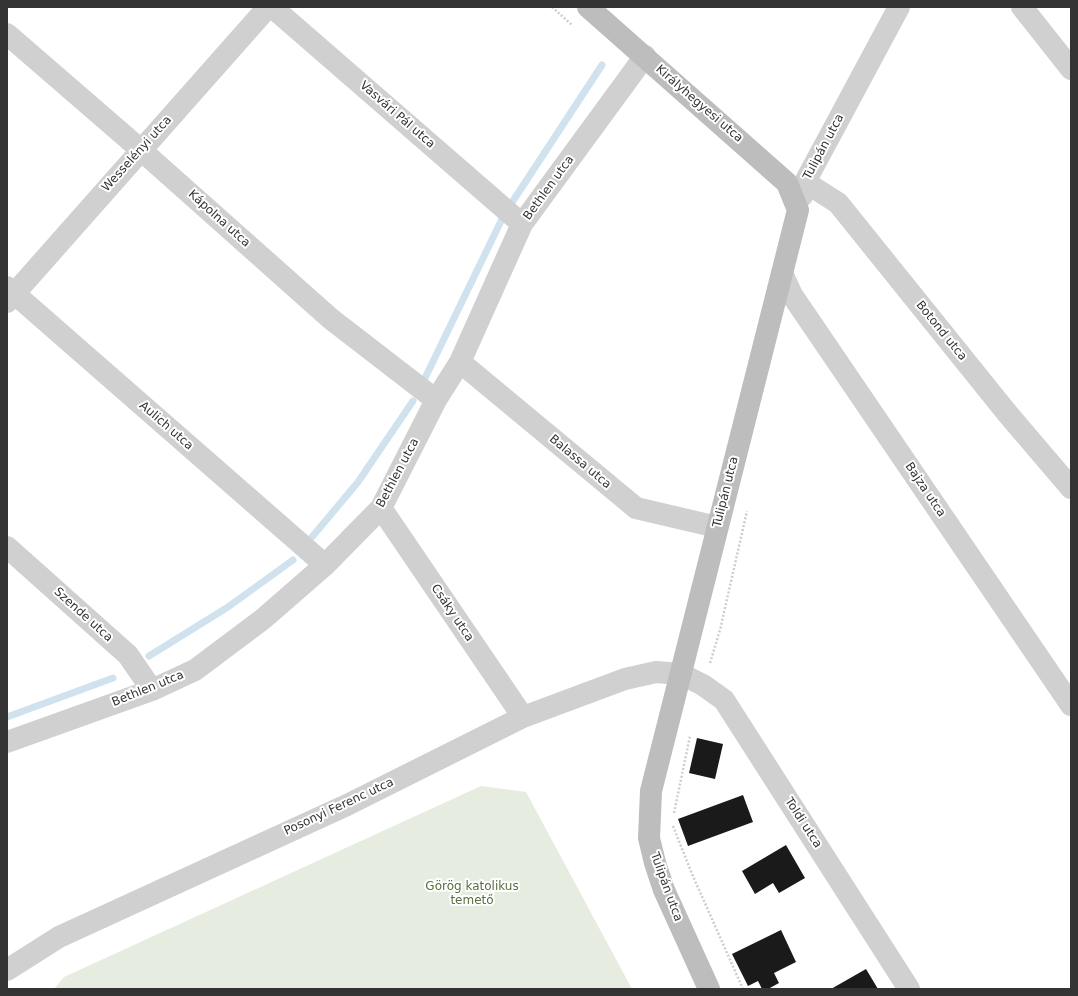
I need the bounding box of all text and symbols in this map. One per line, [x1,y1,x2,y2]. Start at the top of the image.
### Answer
street label: Királyhegyesi utca [653,62,745,146]
street label: Vasvári Pál utca [356,78,438,152]
street label: Tulipán utca [801,112,847,182]
street label: Wesselényi utca [99,113,175,195]
street label: Bethlen utca [521,153,577,223]
street label: Kápolna utca [185,187,253,251]
street label: Botond utca [912,298,970,364]
street label: Aulich utca [136,399,196,453]
street label: Balassa utca [546,432,614,492]
street label: Bethlen utca [374,436,422,510]
street label: Tulipán utca [710,455,742,529]
street label: Bajza utca [902,460,948,520]
street label: Csáky utca [428,582,476,644]
street label: Szende utca [51,585,115,645]
street label: Bethlen utca [110,668,186,710]
street label: Posonyi Ferenc utca [282,775,396,839]
street label: Toldi utca [781,795,825,851]
street label: Tulipán utca [647,851,685,923]
park label: Görög katolikus temető [425,880,519,908]

